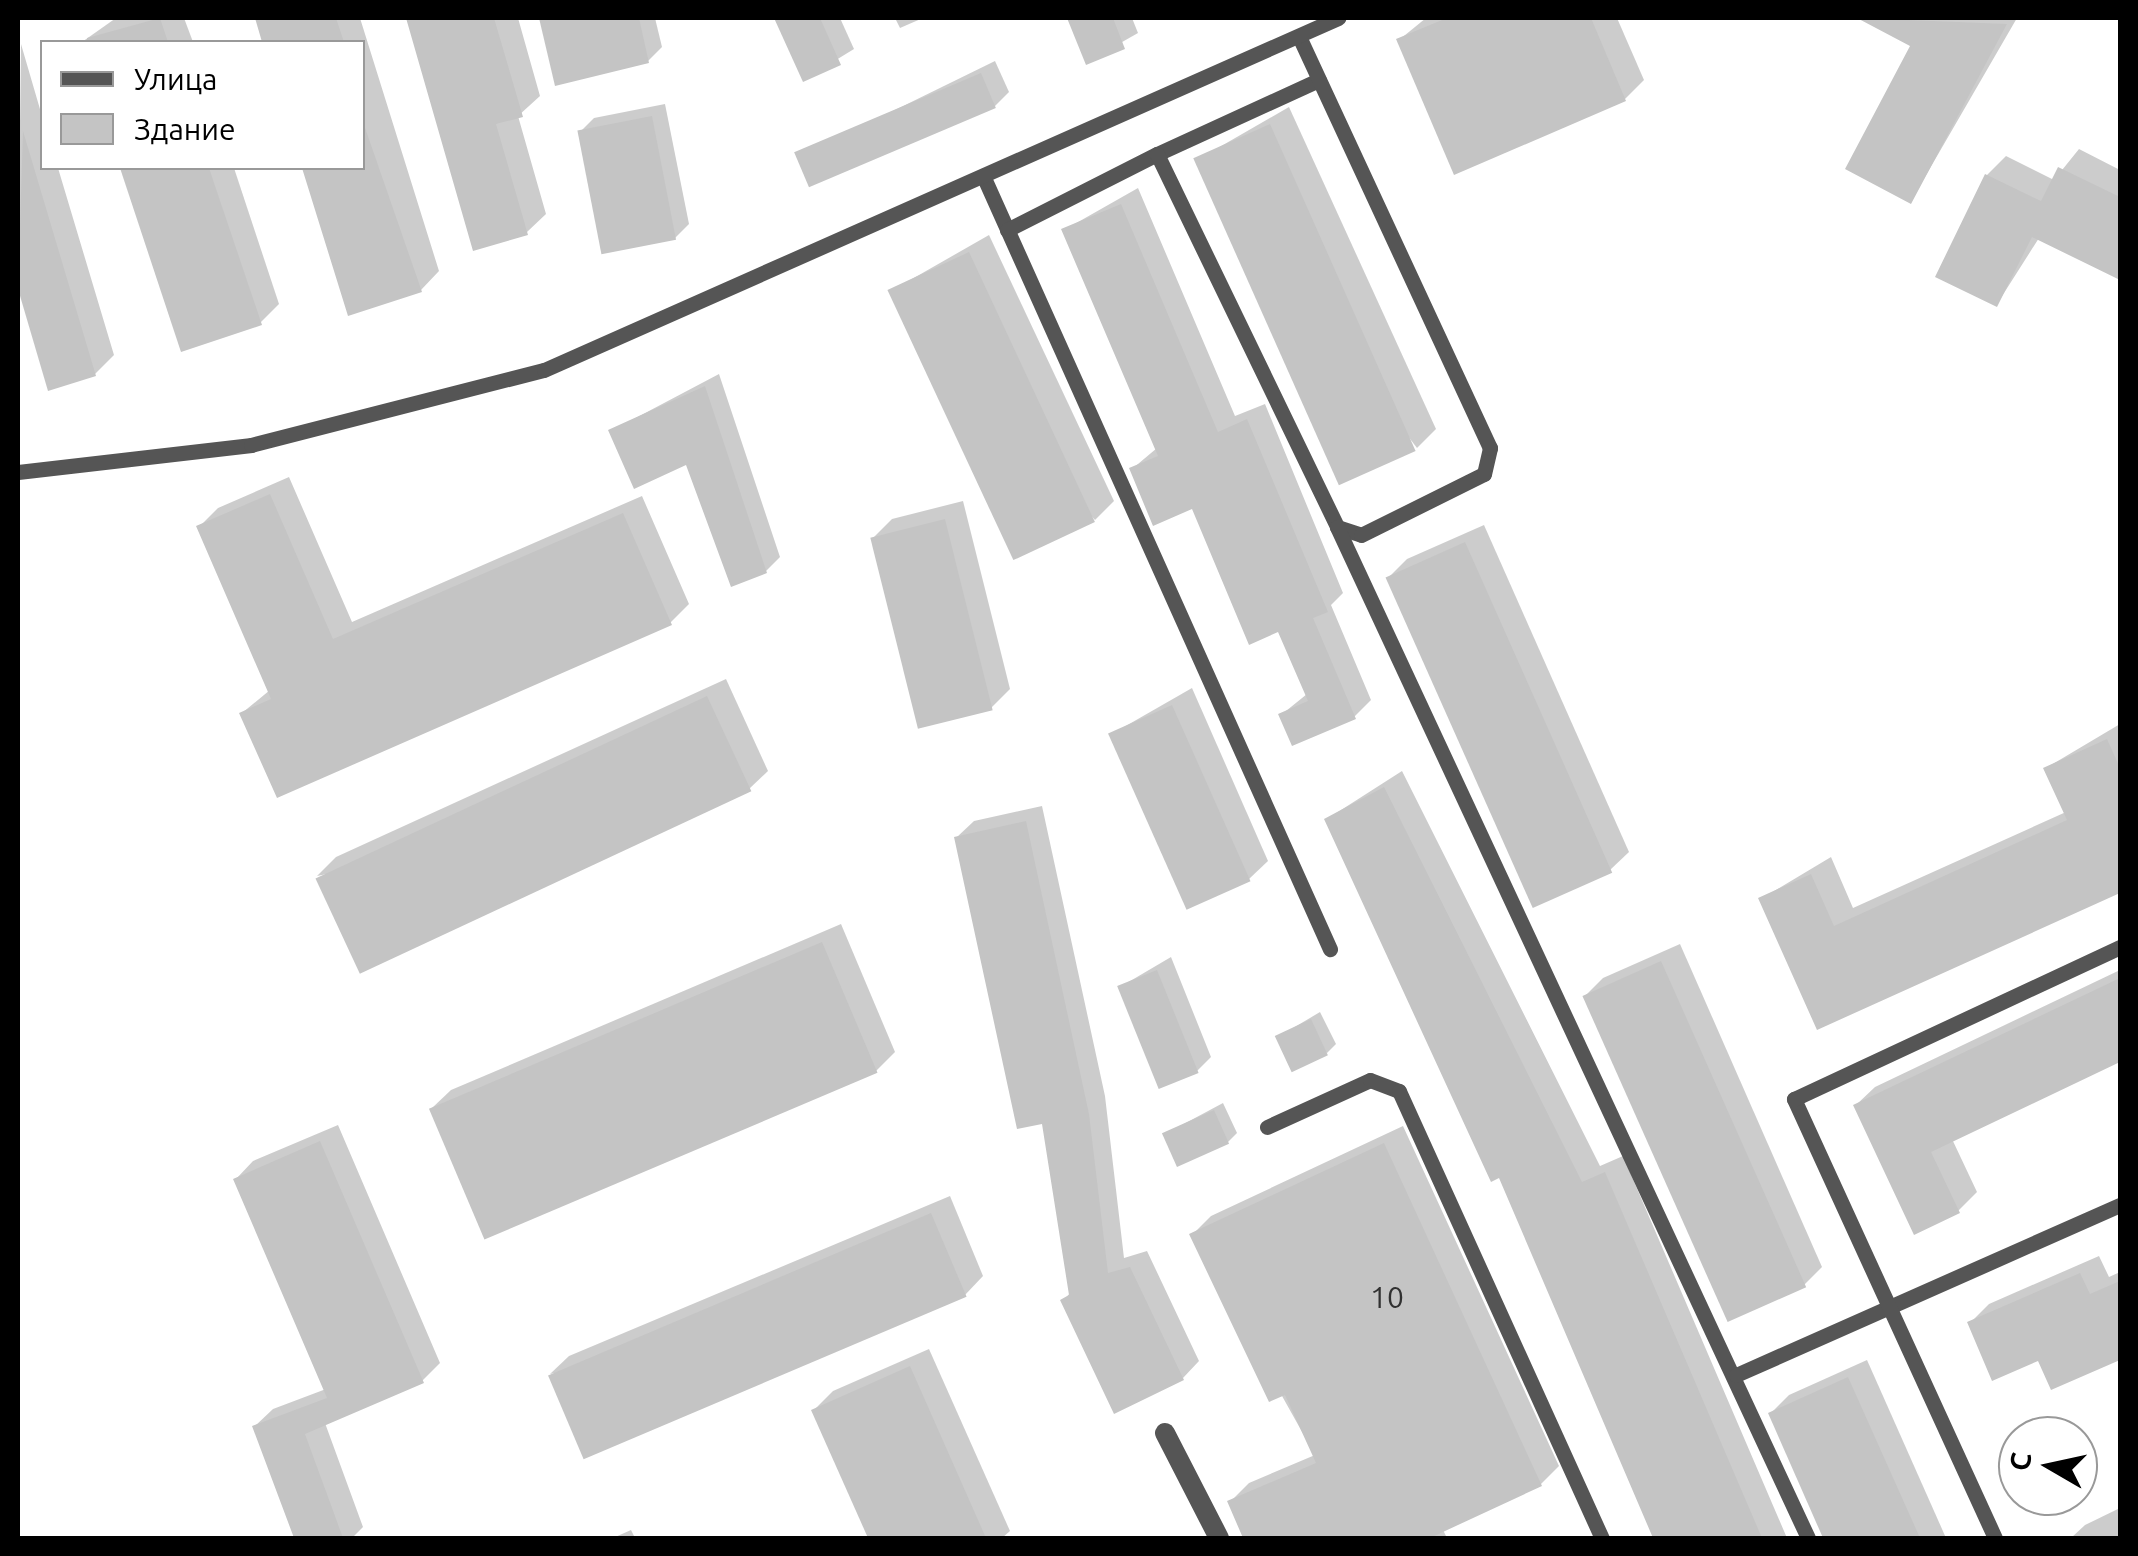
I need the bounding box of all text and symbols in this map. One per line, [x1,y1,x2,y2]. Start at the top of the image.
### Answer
legend [40,40,365,170]
text: Улица [134,62,218,96]
text: Здание [134,112,236,146]
house number: 10 [1370,1279,1404,1315]
north arrow [1998,1416,2098,1516]
text: С [2003,1450,2037,1473]

